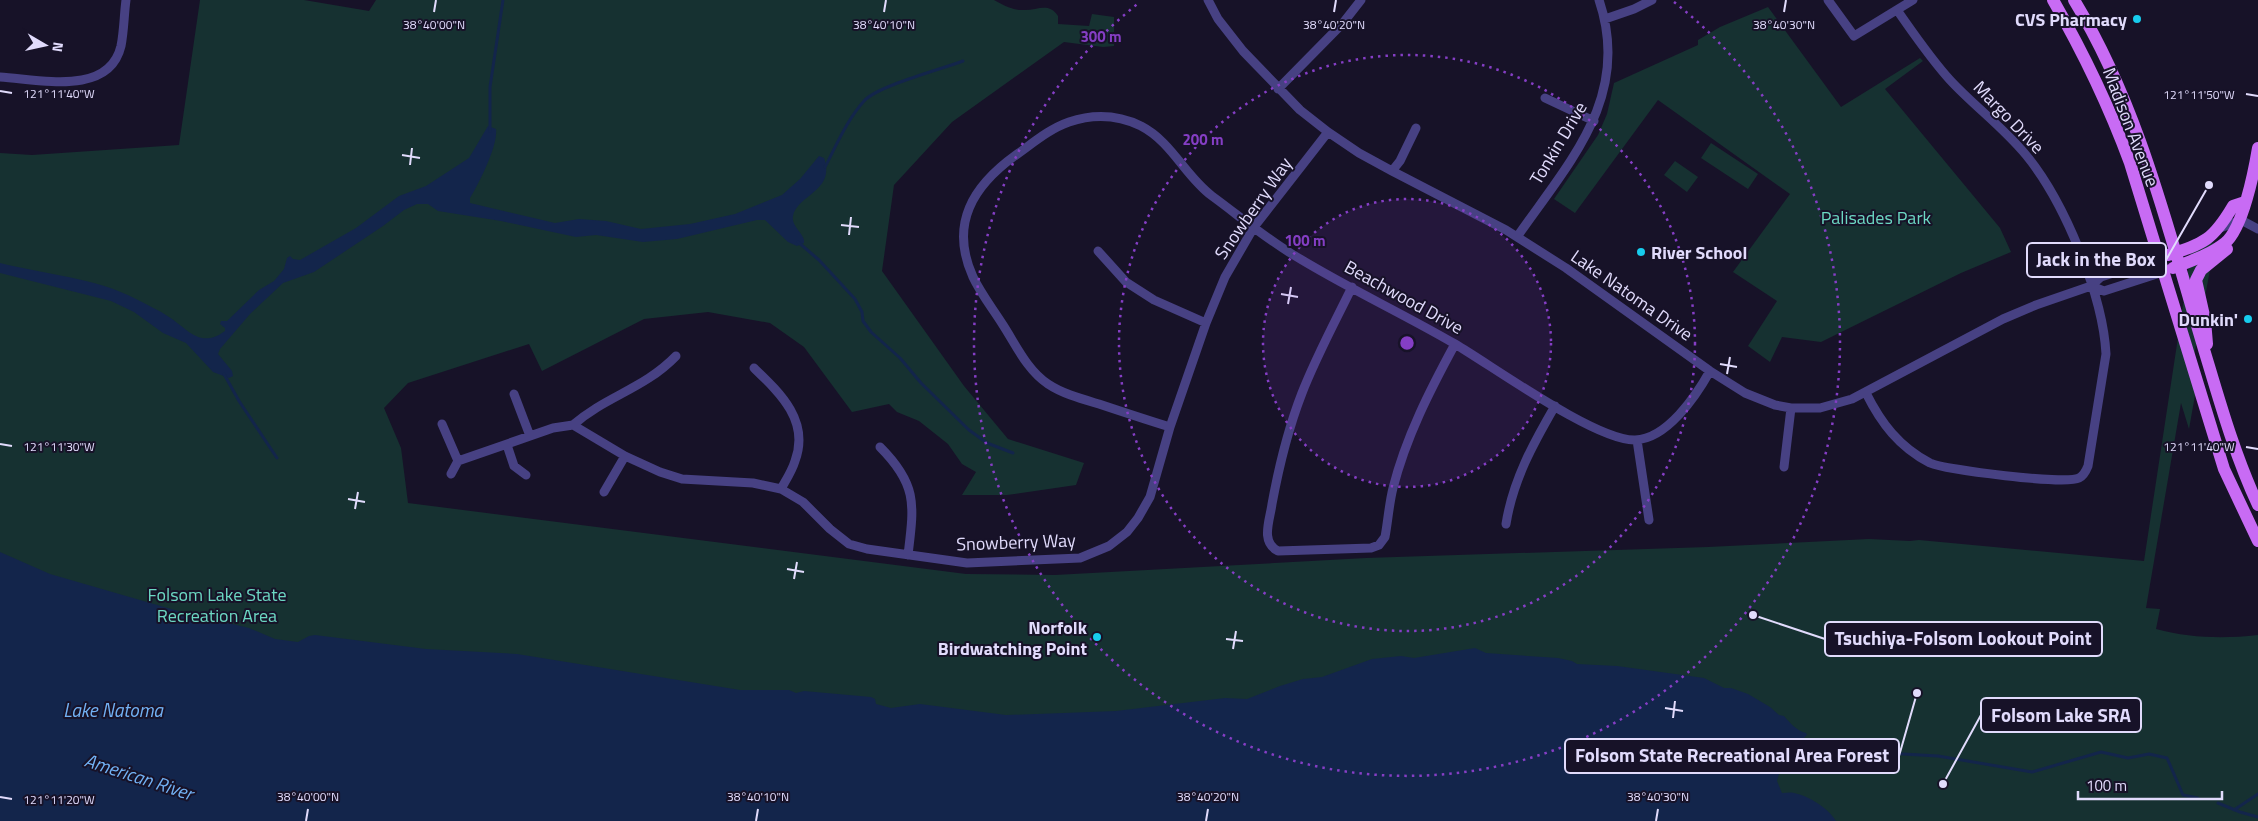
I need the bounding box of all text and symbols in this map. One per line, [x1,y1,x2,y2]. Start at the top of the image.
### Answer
place label: CVS Pharmacy [2015,6,2127,33]
marker: CVS Pharmacy [2131,13,2143,25]
text: 38°40'00"N [403,15,465,34]
text: 38°40'10"N [853,15,915,34]
text: 38°40'20"N [1303,15,1365,34]
text: 38°40'30"N [1753,15,1815,34]
north arrow [20,20,70,70]
text: 300 m [1080,25,1122,48]
text: N [47,41,69,54]
street label: Madison Avenue [2096,64,2166,190]
street label: Margo Drive [1967,74,2051,160]
text: 121°11'40"W [23,84,95,103]
text: 121°11'50"W [2163,85,2235,104]
street label: Tonkin Drive [1523,96,1593,190]
text: 200 m [1182,128,1224,151]
street label: Snowberry Way [1208,151,1299,265]
park label: Palisades Park [1821,204,1932,231]
text: 100 m [1284,229,1326,252]
place label: River School [1651,239,1747,266]
street label: Lake Natoma Drive [1565,243,1699,347]
callout: Jack in the Box [2027,243,2166,277]
text: Jack in the Box [2036,244,2156,273]
marker: River School [1635,246,1647,258]
street label: Beachwood Drive [1340,253,1468,341]
place label: Dunkin' [2179,306,2238,333]
marker: Dunkin' [2242,313,2254,325]
centre of rings [1398,334,1416,352]
text: 121°11'30"W [23,437,95,456]
text: 121°11'40"W [2163,437,2235,456]
street label: Snowberry Way [956,526,1076,558]
park label: Folsom Lake State Recreation Area [147,581,287,629]
place label: Norfolk Birdwatching Point [938,614,1088,662]
callout: Tsuchiya-Folsom Lookout Point [1825,622,2102,656]
text: Tsuchiya-Folsom Lookout Point [1834,623,2092,652]
marker: Norfolk Birdwatching Point [1091,631,1103,643]
water label: Lake Natoma [63,695,164,724]
callout: Folsom Lake SRA [1981,698,2141,732]
text: Folsom Lake SRA [1991,700,2131,729]
callout: Folsom State Recreational Area Forest [1565,739,1899,773]
text: Folsom State Recreational Area Forest [1575,740,1889,769]
water label: American River [81,745,199,808]
scale bar [2078,768,2222,800]
text: 100 m [2086,774,2127,797]
text: 38°40'00"N [277,787,339,806]
text: 38°40'10"N [727,787,789,806]
text: 38°40'20"N [1177,787,1239,806]
text: 38°40'30"N [1627,787,1689,806]
text: 121°11'20"W [23,790,95,809]

